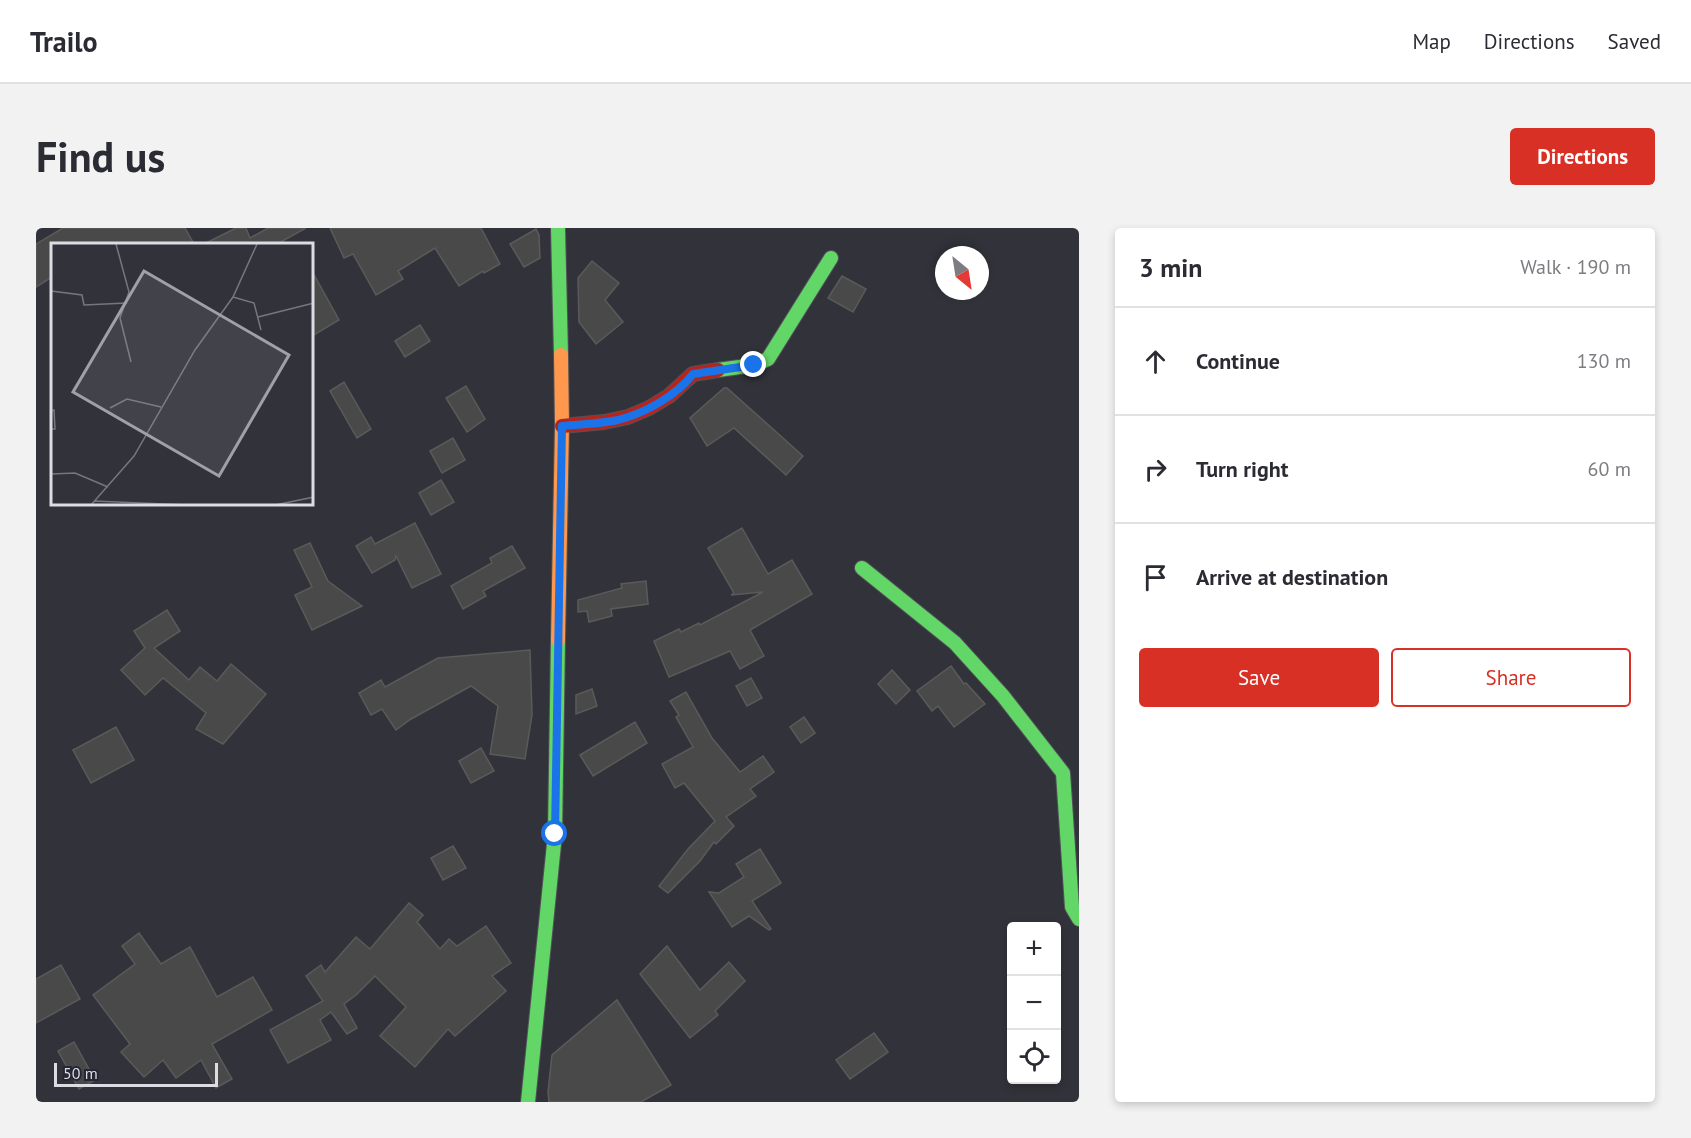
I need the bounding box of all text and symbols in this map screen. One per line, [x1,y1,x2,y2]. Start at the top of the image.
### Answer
text: Trailo [30,23,97,60]
text: Map [1412,28,1451,55]
text: Directions [1484,28,1575,55]
text: Saved [1608,28,1661,55]
button: Directions [1510,128,1655,185]
text: Find us [36,129,165,184]
inset map [51,243,314,506]
north arrow [935,246,989,300]
text: 3 min [1139,251,1202,284]
text: Walk · 190 m [1520,254,1631,280]
icon: ahead [1139,345,1172,378]
text: Continue [1196,347,1280,375]
text: 130 m [1577,348,1631,374]
route end [740,351,766,377]
icon: right [1139,453,1172,486]
text: Turn right [1196,455,1288,483]
text: 60 m [1588,456,1631,482]
icon: arrive [1139,561,1172,594]
text: Arrive at destination [1196,563,1388,591]
button: Save [1139,648,1379,707]
button: Share [1391,648,1631,707]
route start [541,820,567,846]
map controls [1007,922,1061,1084]
button: + [1007,922,1061,976]
button: − [1007,976,1061,1030]
button: locate [1007,1030,1061,1084]
scale bar [54,1060,218,1088]
text: 50 m [63,1063,98,1083]

